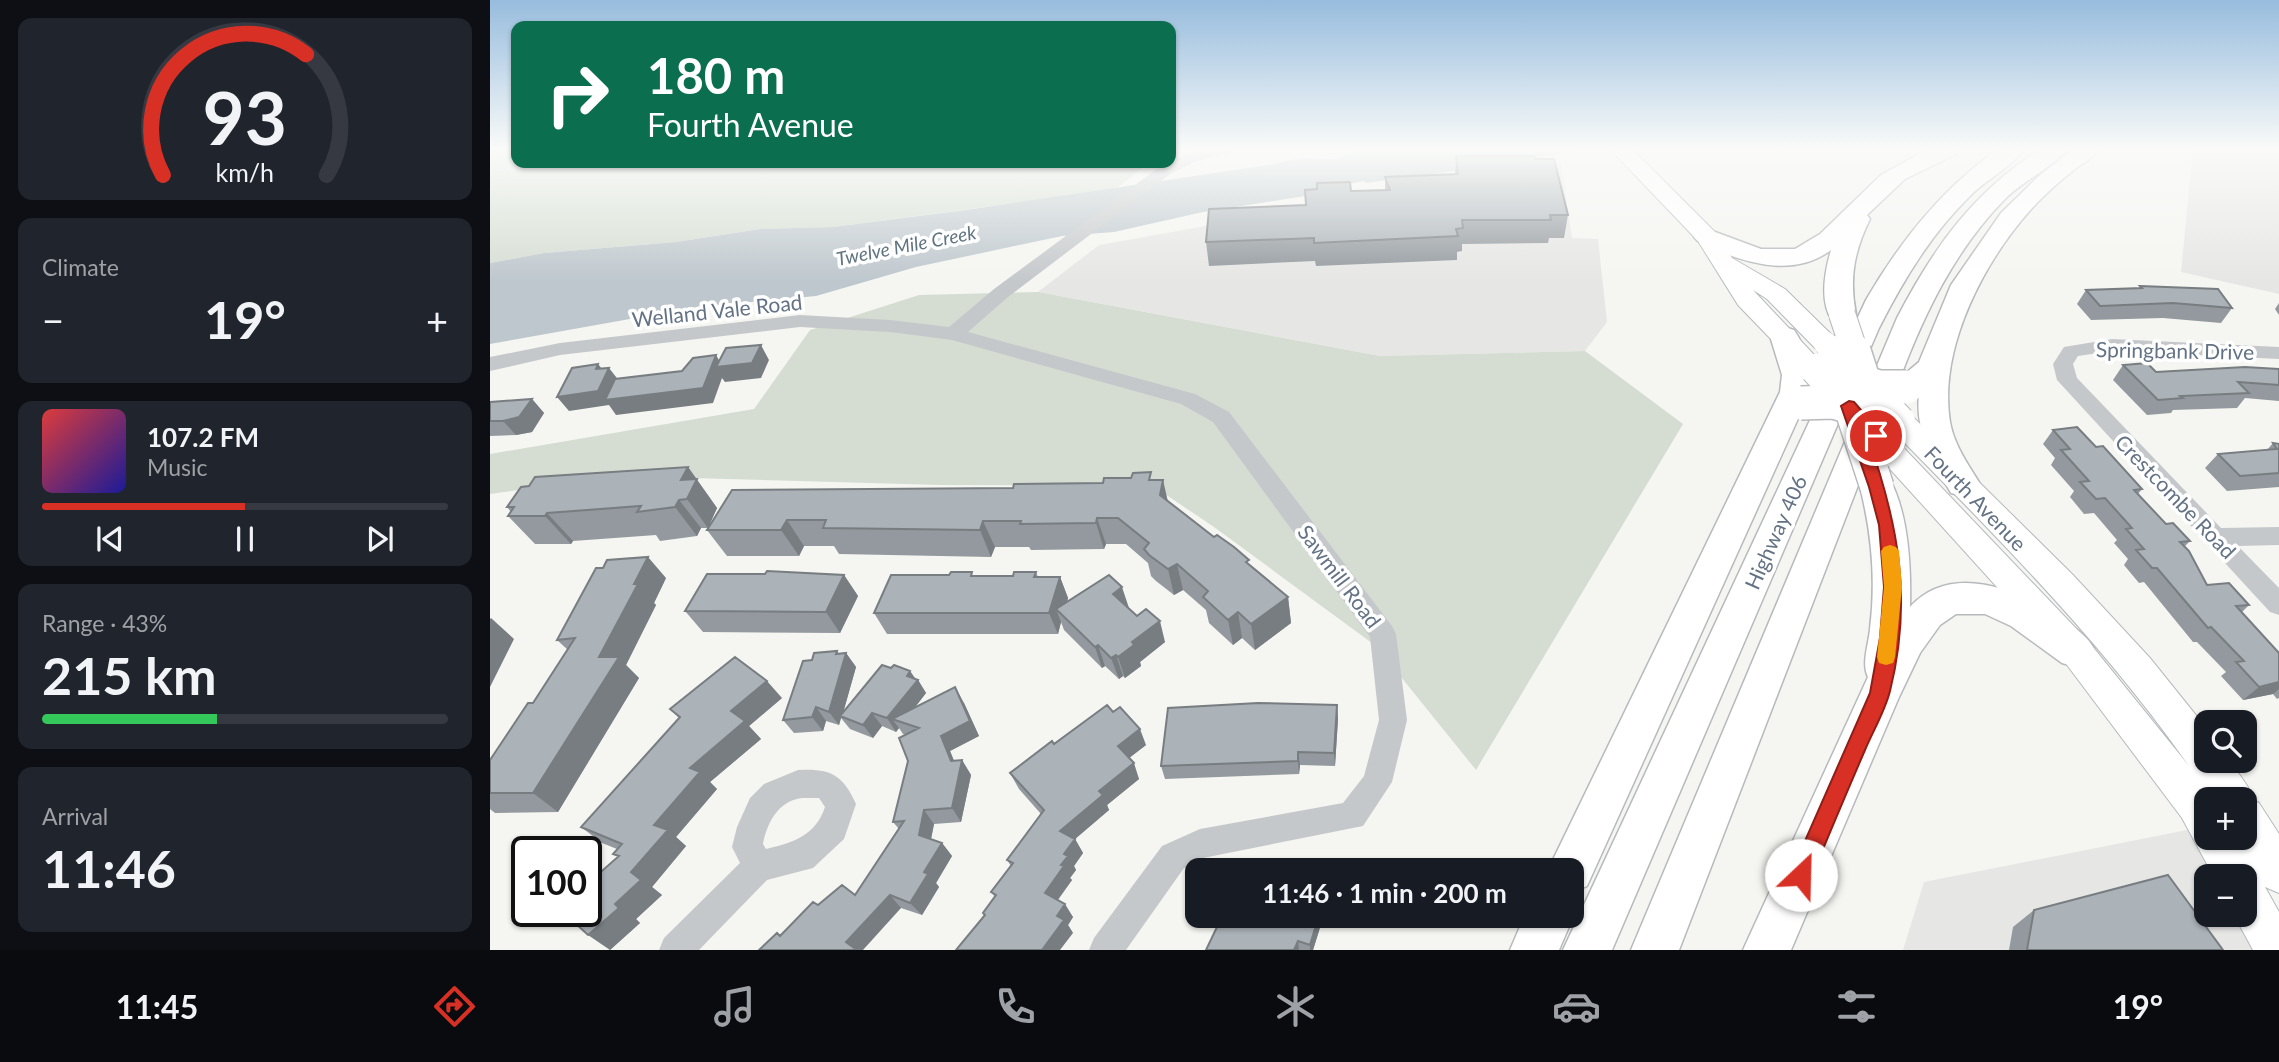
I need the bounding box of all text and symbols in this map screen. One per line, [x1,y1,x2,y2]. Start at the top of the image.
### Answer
text: 180 m [647,46,785,104]
icon: right [532,49,623,140]
text: 93 [203,73,287,161]
text: Fourth Avenue [647,105,854,144]
text: km/h [216,157,274,187]
water label: Twelve Mile Creek [834,220,979,270]
text: Climate [42,253,119,281]
text: 19° [204,288,286,350]
street label: Welland Vale Road [631,289,803,331]
text: − [42,297,64,343]
text: + [426,297,448,343]
street label: Springbank Drive [2096,336,2254,364]
pin [1846,406,1906,466]
icon: arrive [1857,417,1895,455]
text: 107.2 FM [147,421,259,453]
street label: Crestcombe Road [2111,429,2241,563]
street label: Fourth Avenue [1920,441,2032,555]
text: Music [147,453,207,481]
street label: Highway 406 [1739,471,1811,593]
icon: previous [91,520,129,558]
icon: pause [226,520,264,558]
icon: next [361,520,399,558]
street label: Sawmill Road [1293,520,1387,632]
text: Range · 43% [42,609,167,637]
text: 215 km [42,644,216,706]
map controls [2194,710,2257,927]
button: search [2194,710,2257,773]
button: + [2194,787,2257,850]
text: Arrival [42,802,108,830]
speed limit sign: 100 [511,836,602,927]
text: 11:46 [42,837,176,899]
position arrow [1764,838,1838,912]
button: − [2194,864,2257,927]
text: 11:46 · 1 min · 200 m [1262,877,1507,909]
icon: directions [430,982,479,1031]
icon: music [710,982,759,1031]
icon: phone [991,982,1040,1031]
icon: climate [1271,982,1320,1031]
icon: car [1552,982,1601,1031]
icon: filters [1832,982,1881,1031]
text: 11:45 [116,987,198,1026]
text: 19° [2113,987,2163,1026]

